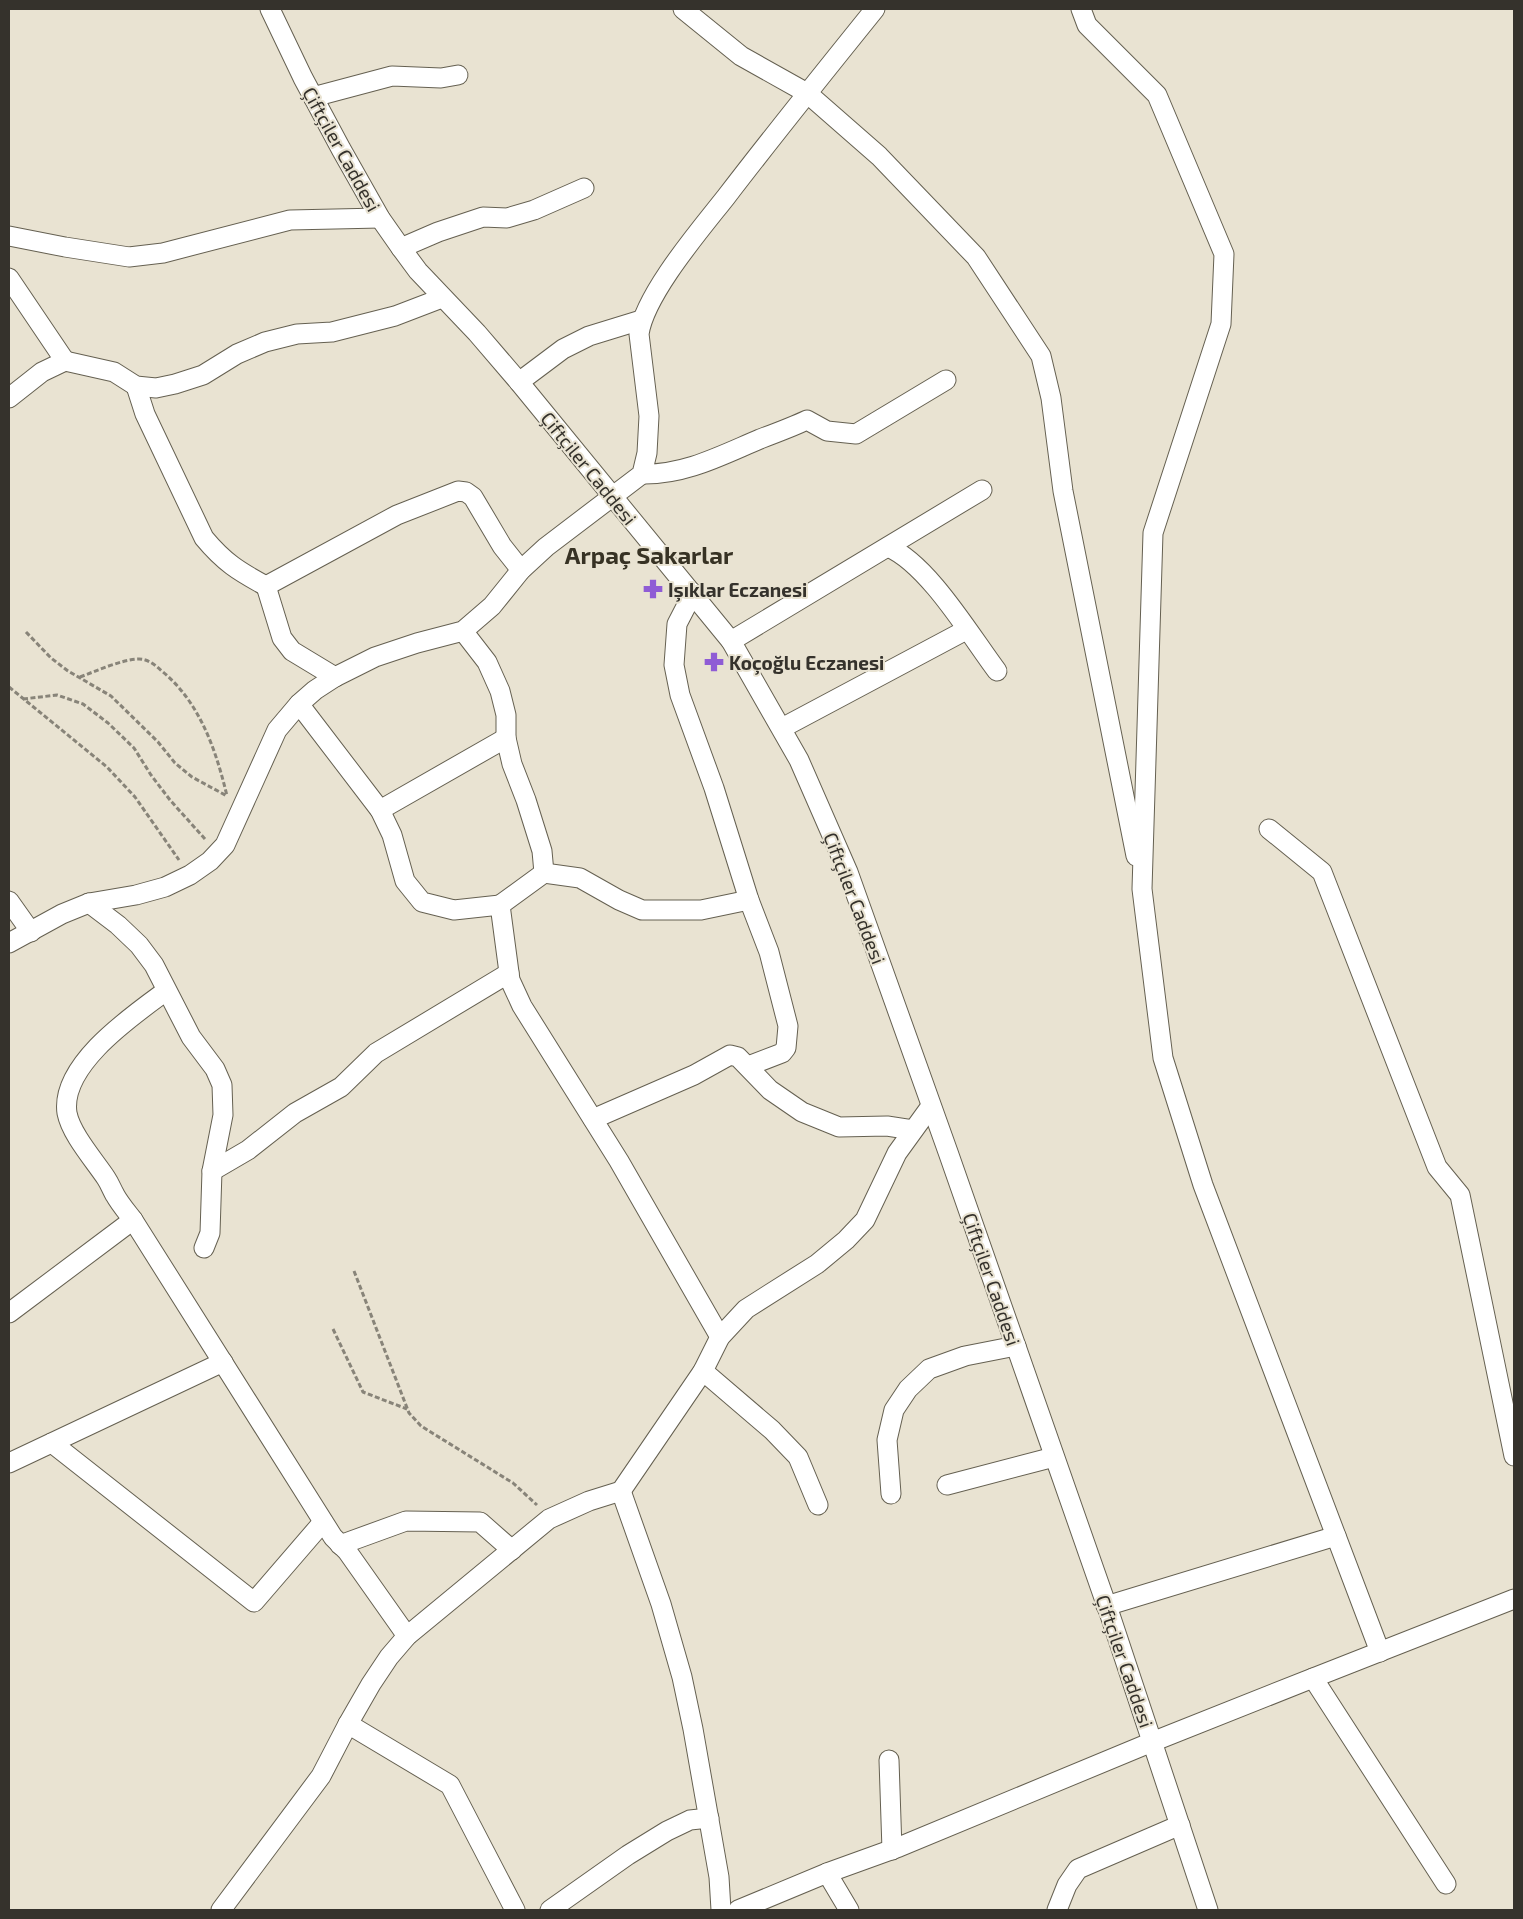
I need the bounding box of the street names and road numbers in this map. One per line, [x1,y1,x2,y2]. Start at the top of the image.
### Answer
street label: Çiftçiler Caddesi [297,83,386,216]
street label: Çiftçiler Caddesi [536,407,642,530]
street label: Çiftçiler Caddesi [818,829,891,967]
street label: Çiftçiler Caddesi [958,1210,1025,1349]
street label: Çiftçiler Caddesi [1091,1592,1158,1731]

